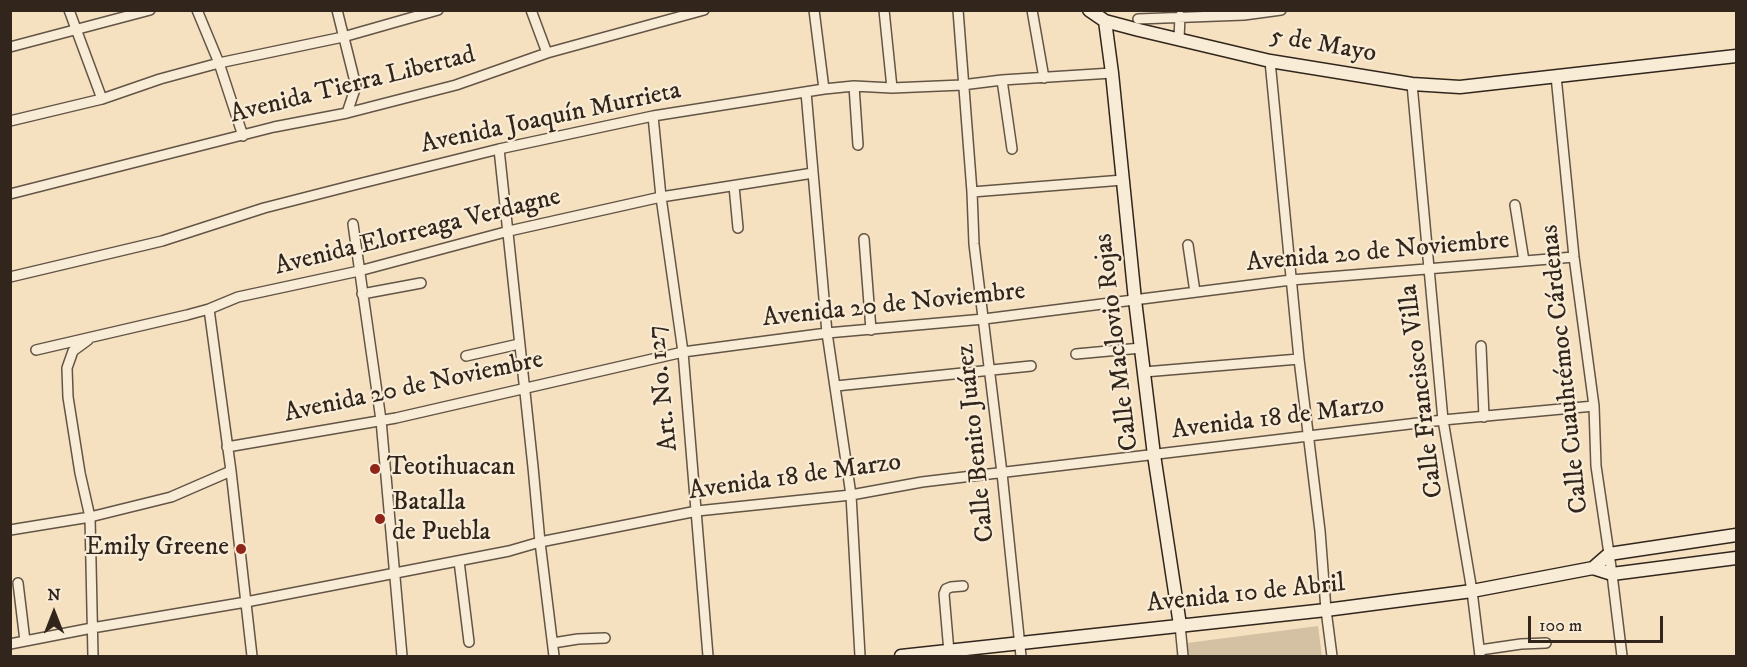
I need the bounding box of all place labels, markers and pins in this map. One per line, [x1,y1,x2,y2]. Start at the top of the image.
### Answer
place label: Teotihuacan [387,453,515,485]
marker: Teotihuacan [368,462,382,476]
place label: Batalla de Puebla [392,488,491,550]
marker: Batalla de Puebla [373,512,387,526]
place label: Emily Greene [85,533,229,565]
marker: Emily Greene [234,542,248,556]

